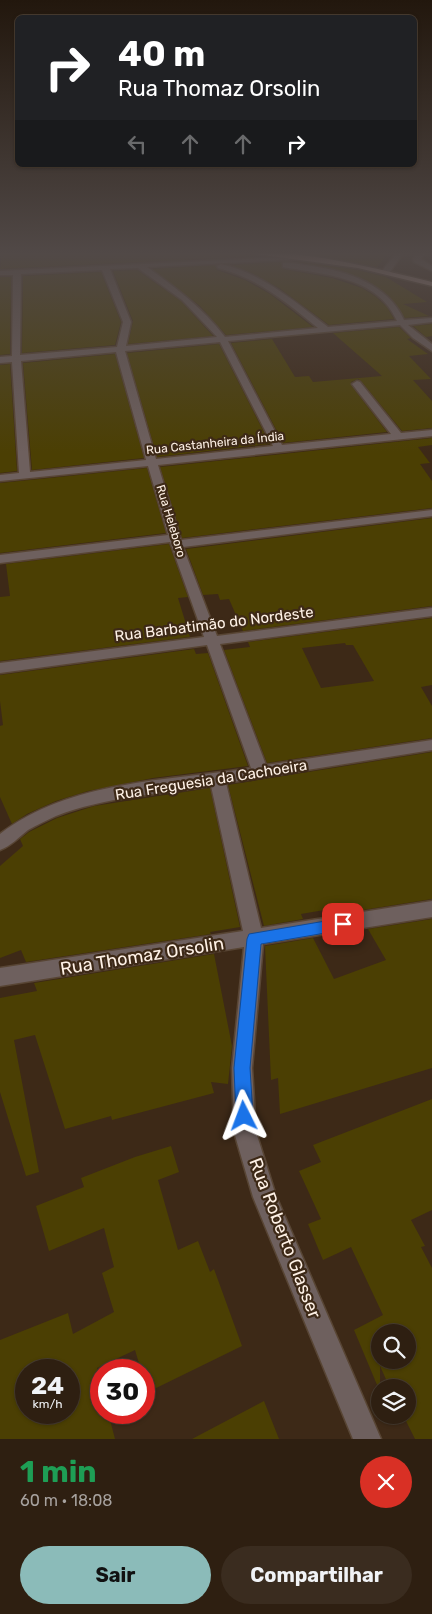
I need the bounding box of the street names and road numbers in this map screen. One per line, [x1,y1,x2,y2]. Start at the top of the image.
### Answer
street label: Rua Castanheira da Índia [145,429,285,457]
street label: Rua Heleboro [153,483,189,559]
street label: Rua Barbatimão do Nordeste [113,603,315,645]
street label: Rua Freguesia da Cachoeira [114,756,308,804]
street label: Rua Thomaz Orsolin [59,932,225,980]
street label: Rua Roberto Glasser [244,1155,326,1322]

